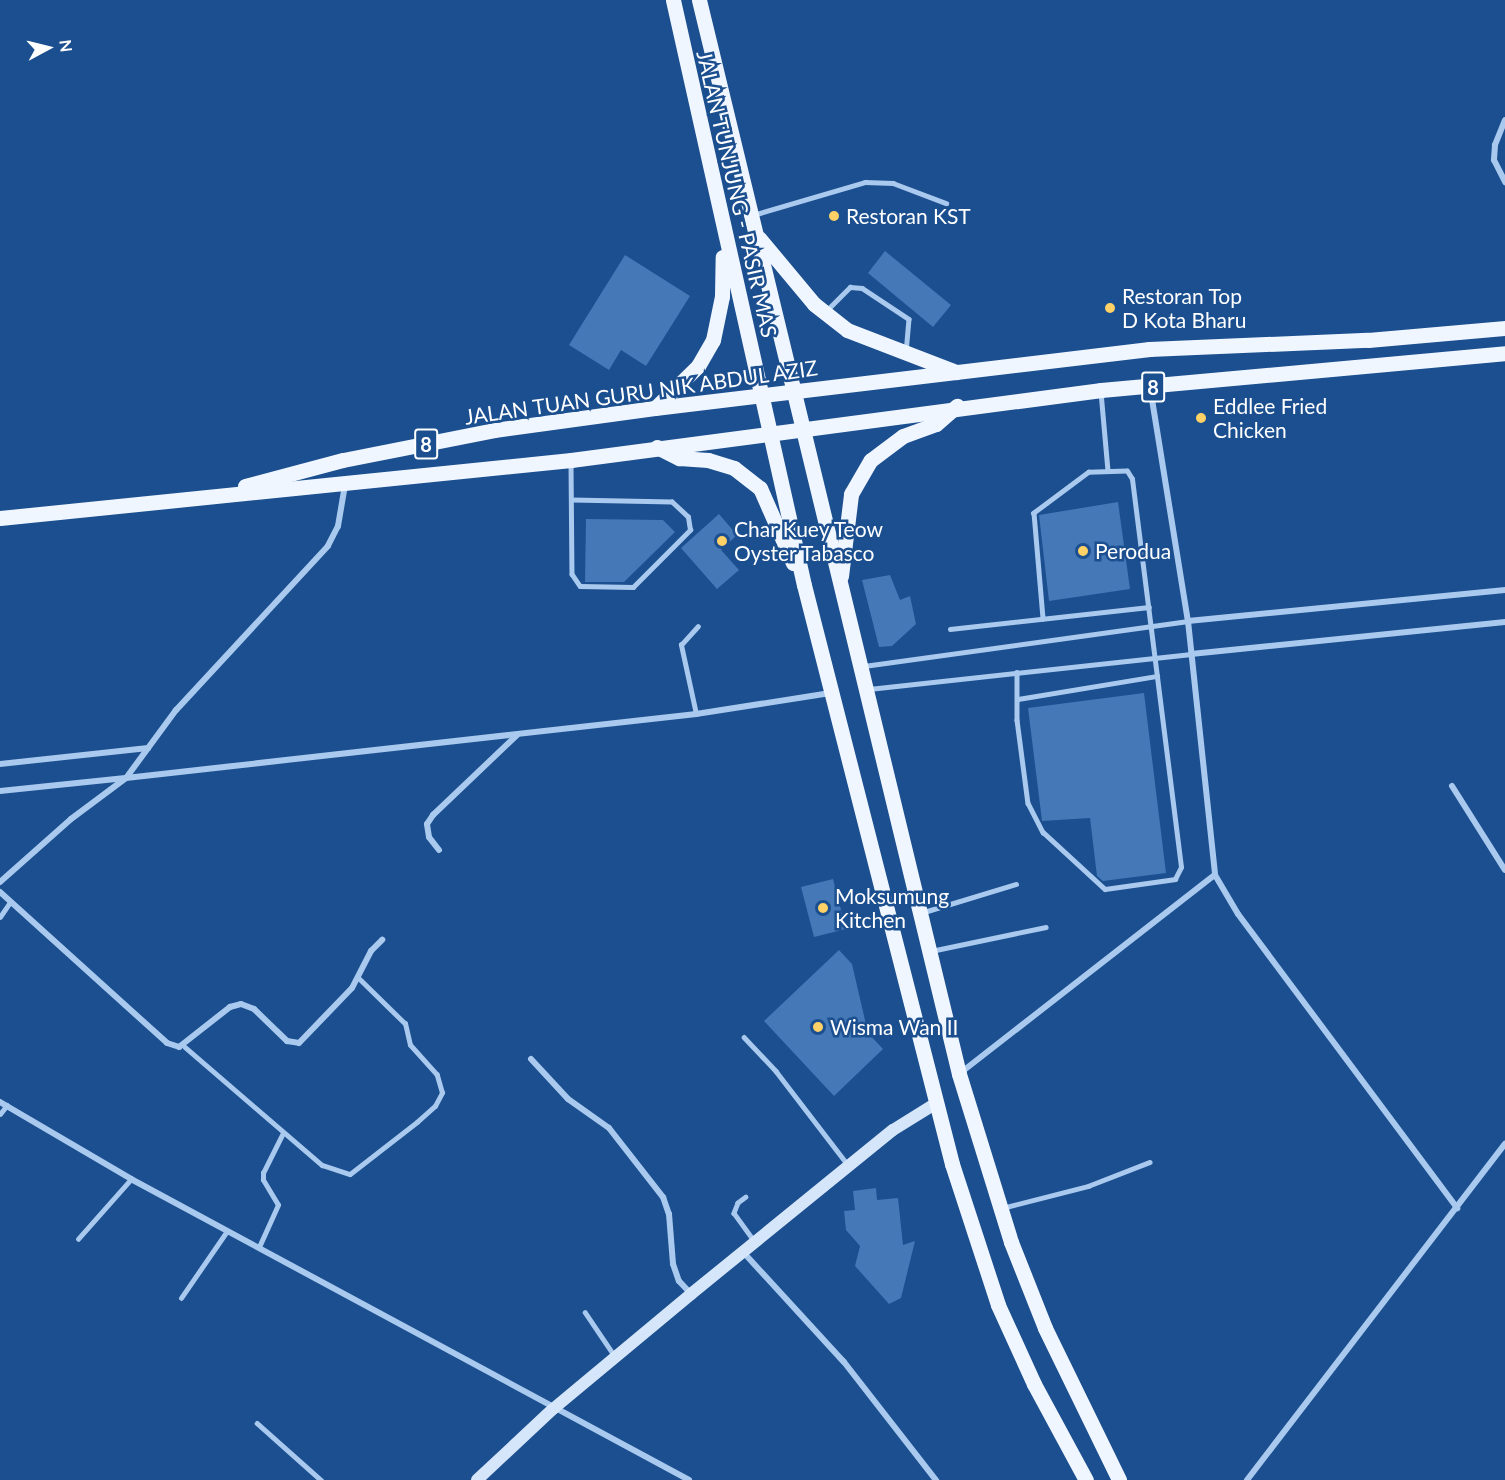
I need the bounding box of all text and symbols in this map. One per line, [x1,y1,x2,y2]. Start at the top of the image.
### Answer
north arrow [18,18,78,78]
text: N [56,38,77,53]
street label: JALAN TUNJUNG - PASIR MAS [692,48,782,340]
place label: Restoran KST [846,203,971,229]
marker: Restoran KST [827,209,841,223]
place label: Restoran Top D Kota Bharu [1122,283,1246,333]
marker: Restoran Top D Kota Bharu [1103,301,1117,315]
street label: JALAN TUAN GURU NIK ABDUL AZIZ [461,355,821,429]
road number: 8 [1141,370,1165,404]
place label: Eddlee Fried Chicken [1213,393,1327,443]
marker: Eddlee Fried Chicken [1194,411,1208,425]
road number: 8 [414,427,438,461]
place label: Char Kuey Teow Oyster Tabasco [734,516,884,566]
marker: Char Kuey Teow Oyster Tabasco [715,534,729,548]
place label: Perodua [1095,538,1171,564]
marker: Perodua [1076,544,1090,558]
place label: Moksumung Kitchen [835,883,949,933]
marker: Moksumung Kitchen [816,901,830,915]
place label: Wisma Wan II [830,1014,959,1040]
marker: Wisma Wan II [811,1020,825,1034]

